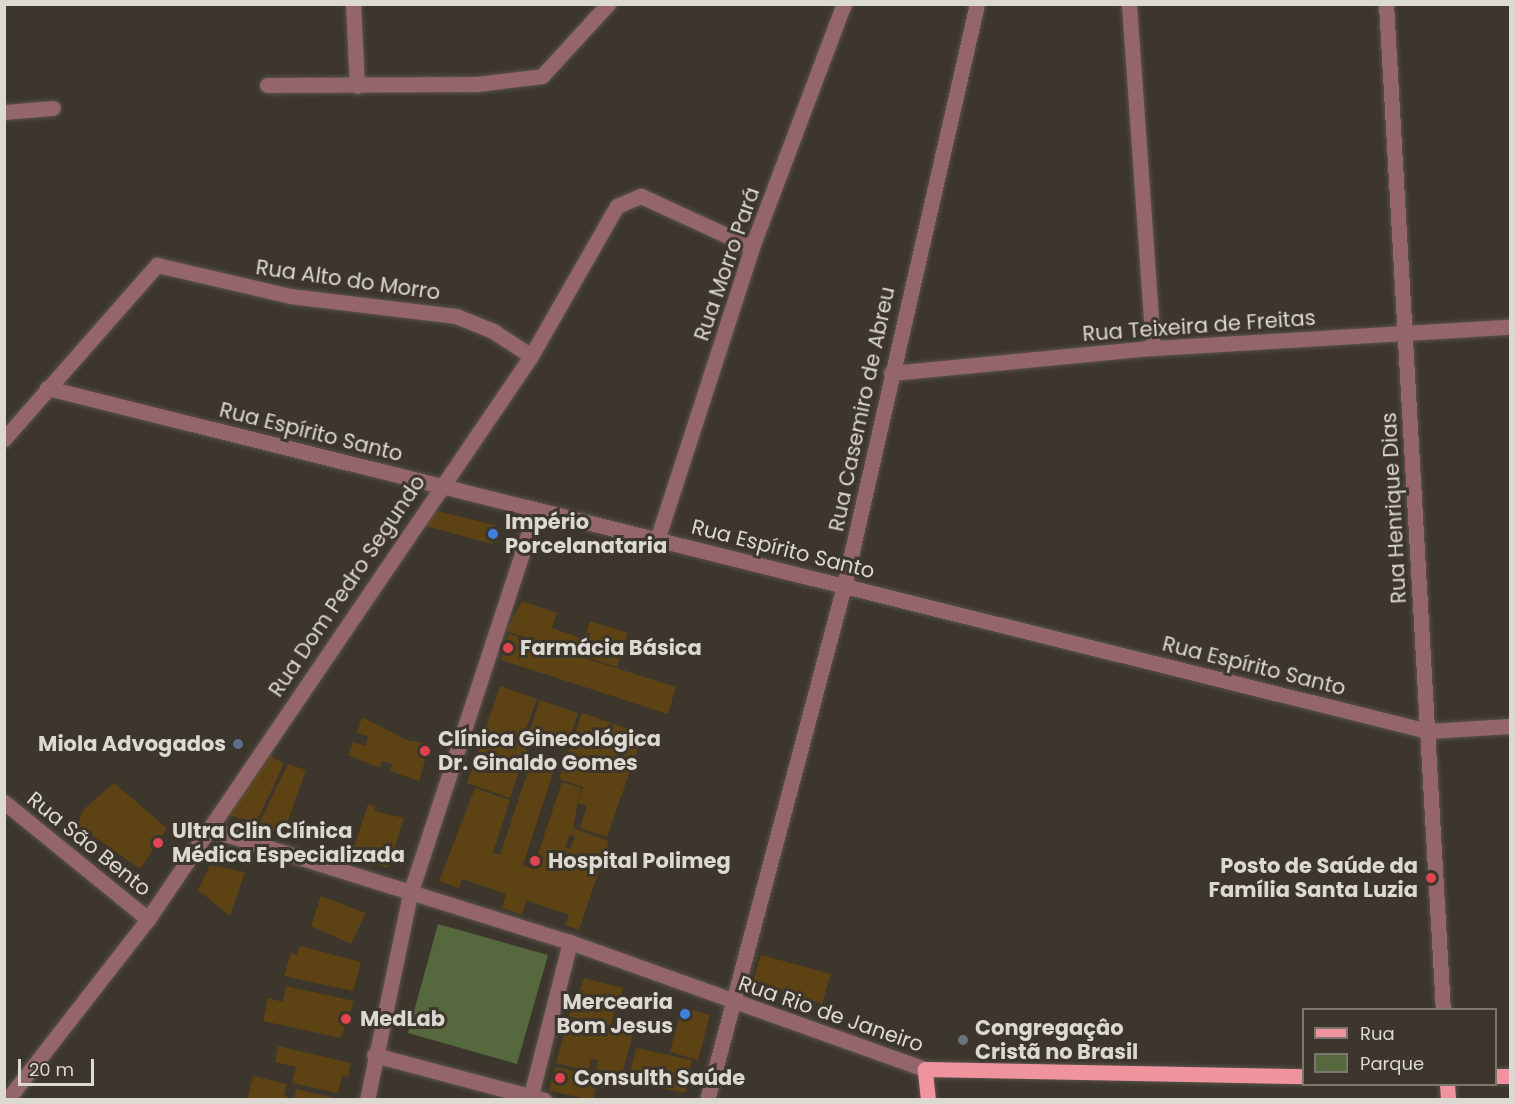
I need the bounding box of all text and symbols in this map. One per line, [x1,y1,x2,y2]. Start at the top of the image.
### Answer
street label: Rua Morro Pará [689,184,765,344]
street label: Rua Alto do Morro [254,255,442,305]
street label: Rua Casemiro de Abreu [824,284,900,534]
street label: Rua Teixeira de Freitas [1082,305,1316,347]
street label: Rua Espírito Santo [217,397,405,467]
street label: Rua Henrique Dias [1376,412,1412,604]
street label: Rua Dom Pedro Segundo [263,470,431,702]
place label: Império Porcelanataria [505,509,667,559]
street label: Rua Espírito Santo [689,514,877,584]
marker: Império Porcelanataria [486,527,500,541]
street label: Rua Espírito Santo [1160,631,1348,701]
place label: Farmácia Básica [520,635,702,661]
marker: Farmácia Básica [501,641,515,655]
place label: Clínica Ginecológica Dr. Ginaldo Gomes [438,726,661,776]
place label: Miola Advogados [38,731,226,757]
marker: Miola Advogados [231,737,245,751]
marker: Clínica Ginecológica Dr. Ginaldo Gomes [416,742,434,760]
street label: Rua São Bento [22,786,156,902]
place label: Ultra Clin Clínica Médica Especializada [172,818,405,868]
marker: Ultra Clin Clínica Médica Especializada [149,834,167,852]
place label: Hospital Polimeg [548,848,731,874]
marker: Hospital Polimeg [526,852,544,870]
place label: Posto de Saúde da Família Santa Luzia [1209,853,1418,903]
marker: Posto de Saúde da Família Santa Luzia [1422,869,1440,887]
street label: Rua Rio de Janeiro [735,970,927,1058]
place label: Mercearia Bom Jesus [556,989,673,1039]
place label: MedLab [360,1006,445,1032]
marker: Mercearia Bom Jesus [678,1007,692,1021]
legend [1302,1008,1497,1086]
marker: MedLab [337,1010,355,1028]
place label: Congregaçâo Cristã no Brasil [975,1015,1138,1065]
text: Rua [1360,1021,1395,1046]
marker: Congregaçâo Cristã no Brasil [956,1033,970,1047]
scale bar [21,1047,98,1085]
text: Parque [1360,1051,1424,1076]
text: 20 m [29,1057,74,1082]
place label: Consulth Saúde [574,1065,745,1091]
marker: Consulth Saúde [551,1069,569,1087]

